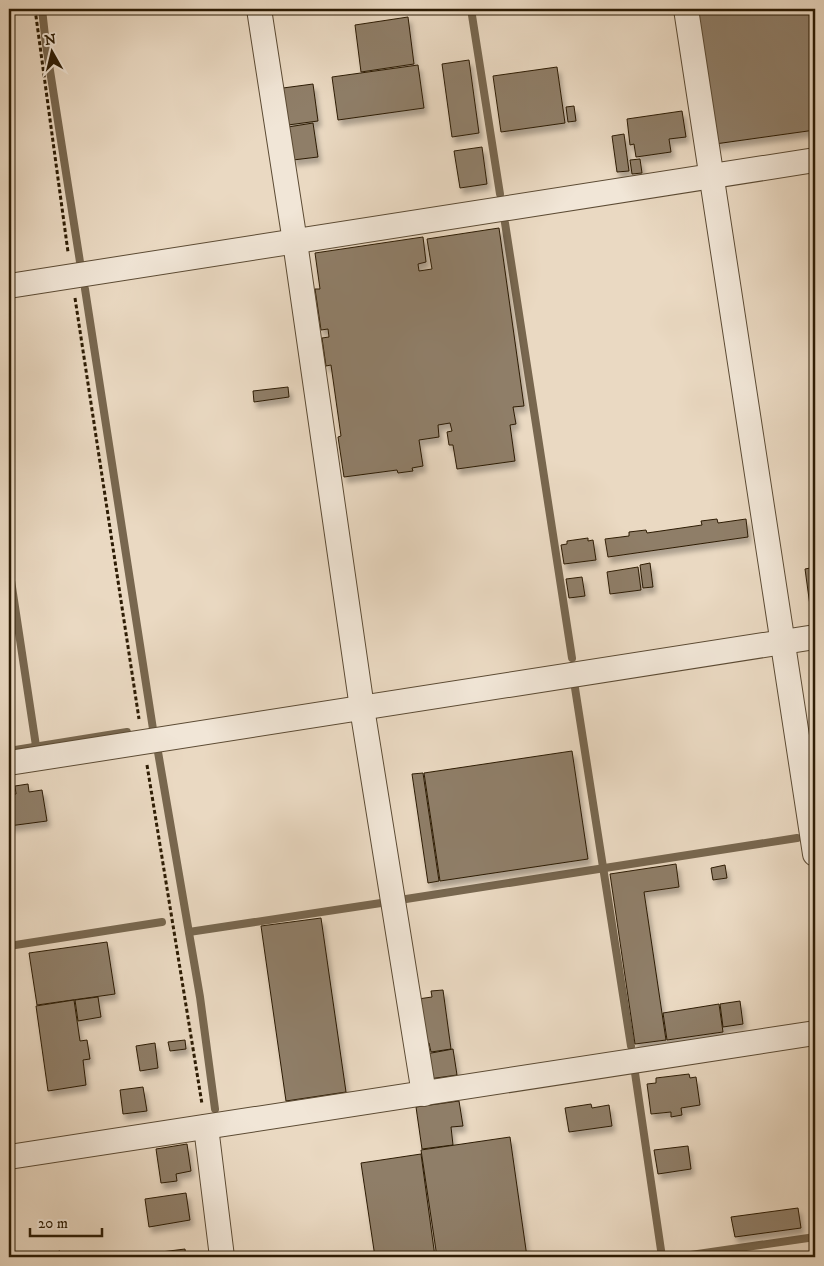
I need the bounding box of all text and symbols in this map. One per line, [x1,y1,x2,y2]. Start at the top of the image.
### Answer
north arrow [28,28,78,78]
text: N [43,30,58,50]
scale bar [30,1206,102,1238]
text: 20 m [38,1214,68,1233]

